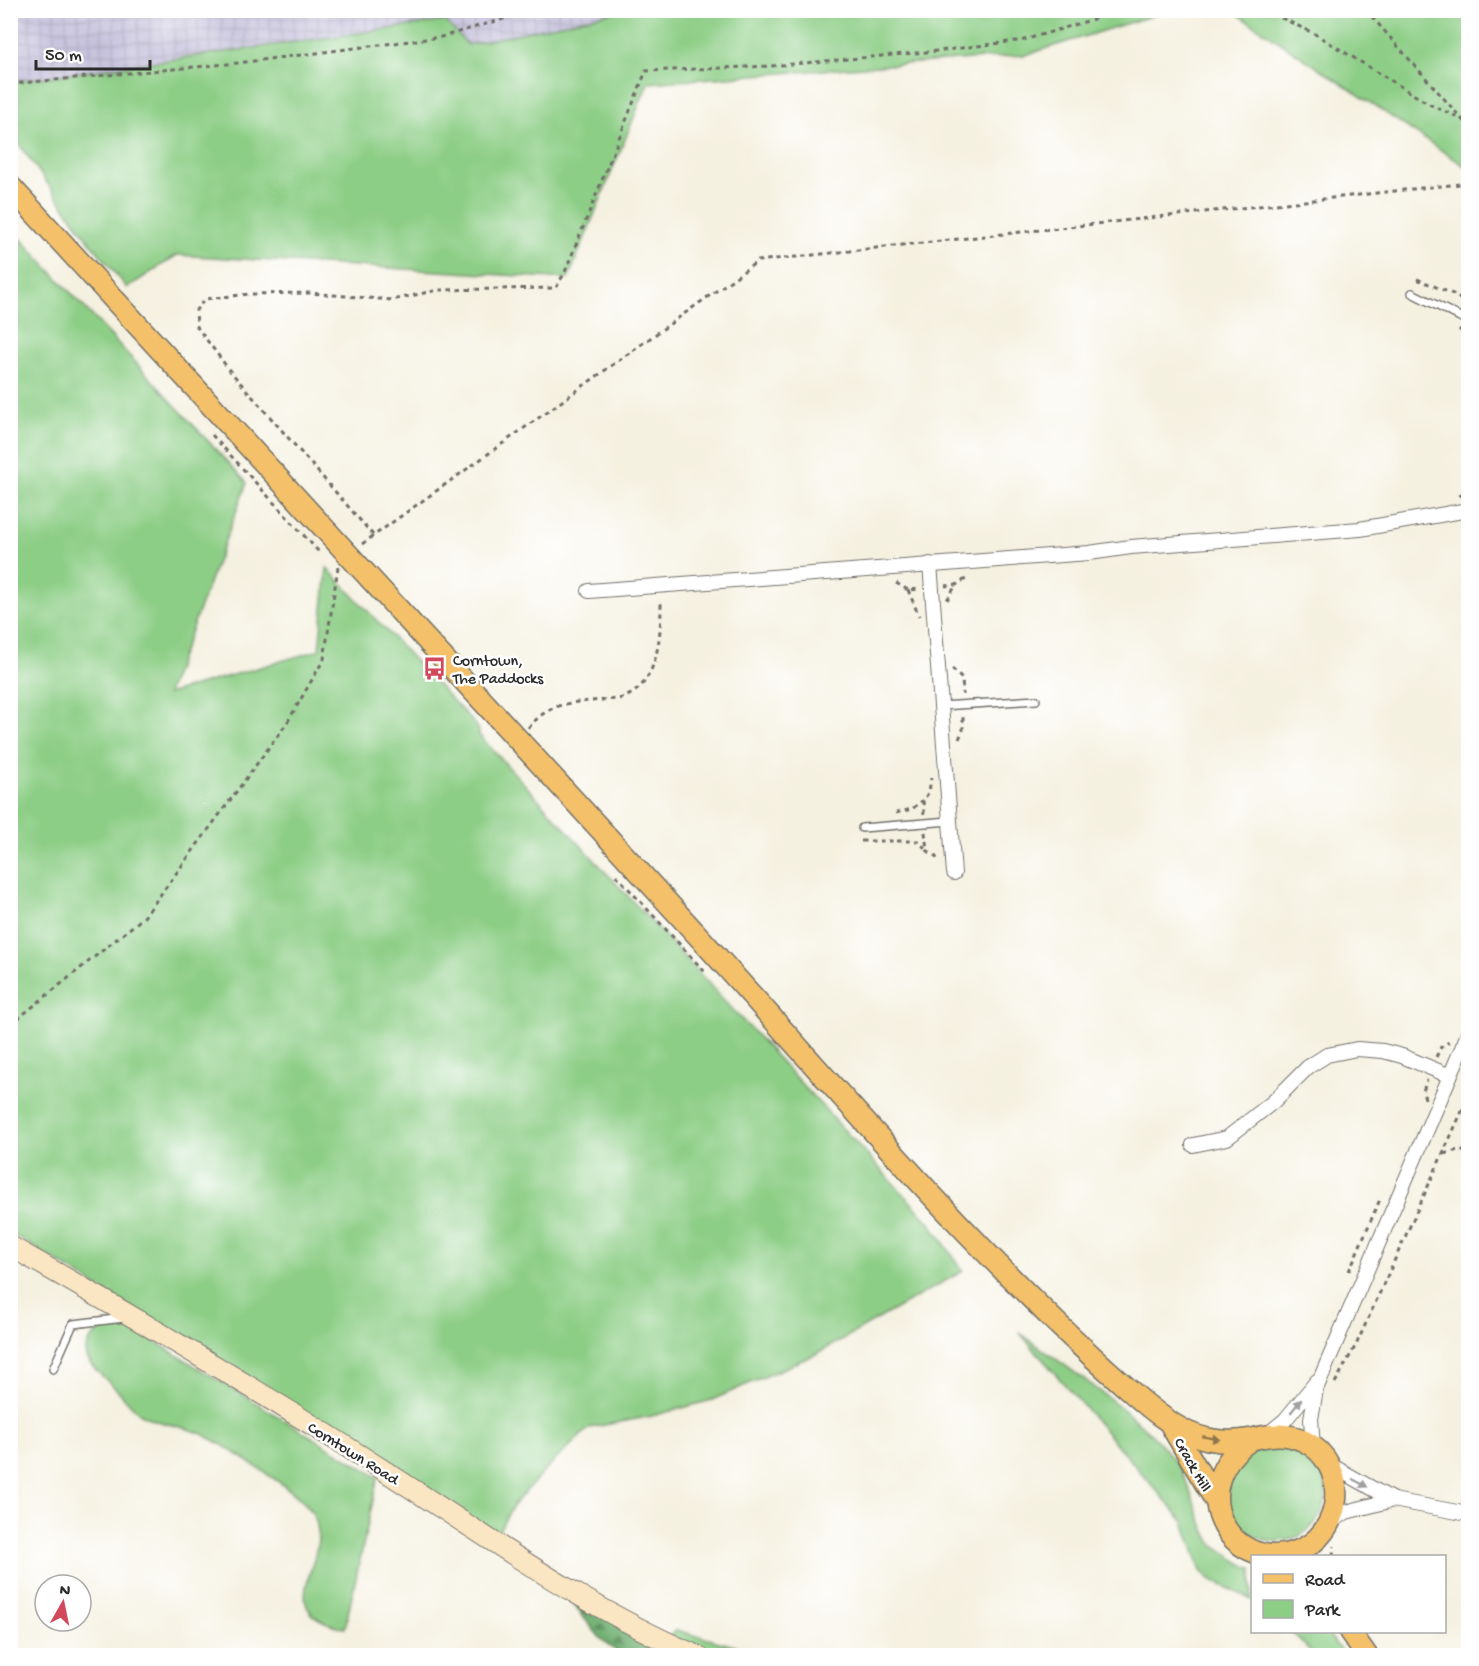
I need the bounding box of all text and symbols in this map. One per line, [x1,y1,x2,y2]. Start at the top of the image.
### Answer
scale bar [36,33,150,71]
text: 50 m [45,46,82,67]
place label: Corntown, The Paddocks [452,653,544,690]
bus stop icon: Corntown, The Paddocks [422,655,448,681]
one-way arrow [1289,1399,1302,1414]
street label: Corntown Road [303,1419,403,1491]
one-way arrow [1202,1434,1221,1443]
street label: Crack Hill [1168,1435,1214,1496]
one-way arrow [1352,1478,1369,1488]
legend [1251,1555,1446,1633]
text: Road [1305,1571,1346,1592]
north arrow [33,1573,93,1633]
text: N [58,1581,72,1602]
text: Park [1304,1601,1341,1622]

